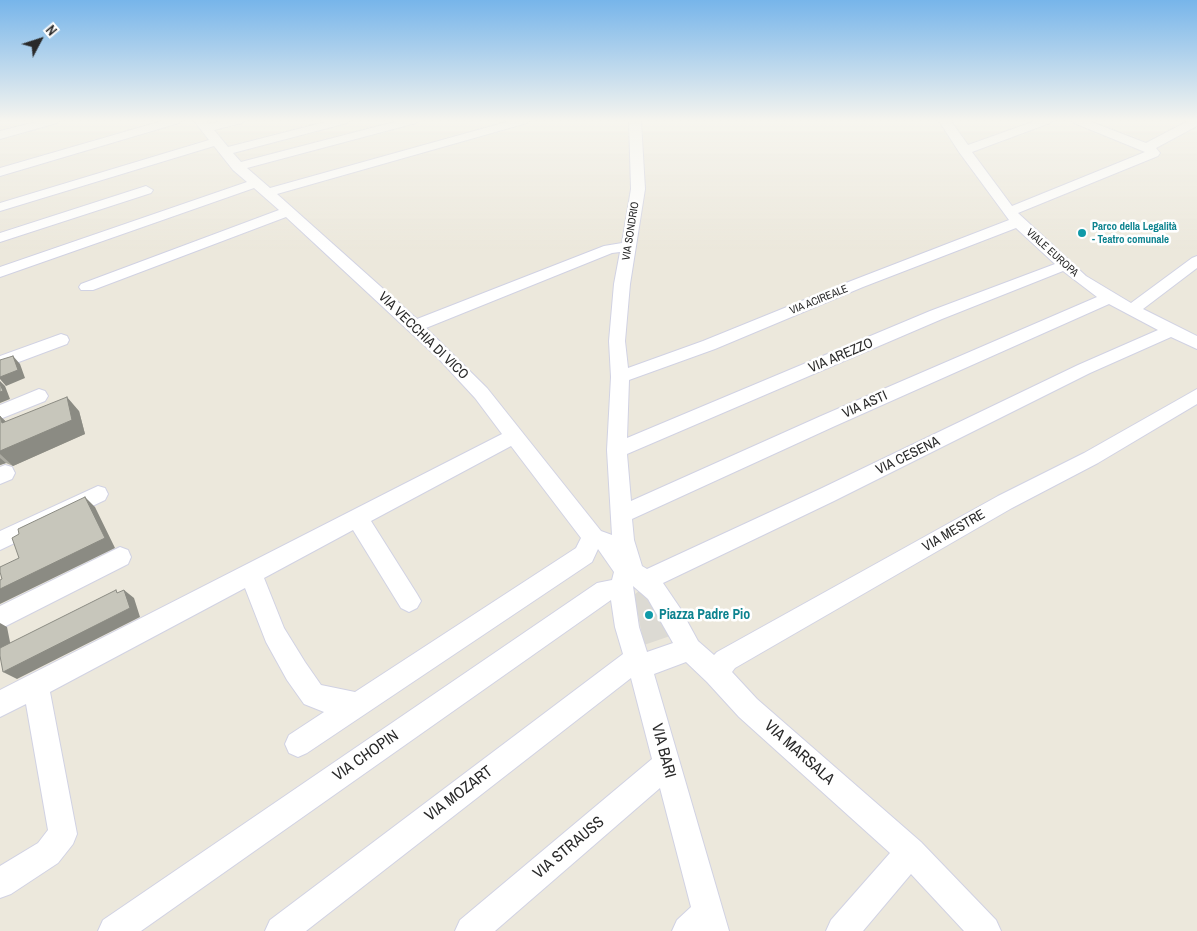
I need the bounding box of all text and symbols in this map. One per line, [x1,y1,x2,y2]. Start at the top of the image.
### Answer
north arrow [15,15,65,65]
text: N [42,21,61,39]
street label: VIA SONDRIO [620,201,642,261]
place label: Parco della Legalità - Teatro comunale [1092,220,1177,246]
street label: VIALE EUROPA [1023,226,1081,280]
marker: Parco della Legalità - Teatro comunale [1076,227,1088,239]
street label: VIA ACIREALE [788,282,850,318]
street label: VIA VECCHIA DI VICO [374,289,472,383]
street label: VIA AREZZO [806,335,876,377]
street label: VIA ASTI [840,388,890,422]
street label: VIA CESENA [873,433,943,479]
street label: VIA MESTRE [920,506,988,556]
place label: Piazza Padre Pio [659,607,750,623]
marker: Piazza Padre Pio [643,609,655,621]
street label: VIA MARSALA [760,717,838,789]
street label: VIA BARI [647,722,679,780]
street label: VIA CHOPIN [329,726,403,786]
street label: VIA MOZART [421,762,497,826]
street label: VIA STRAUSS [530,813,608,883]

